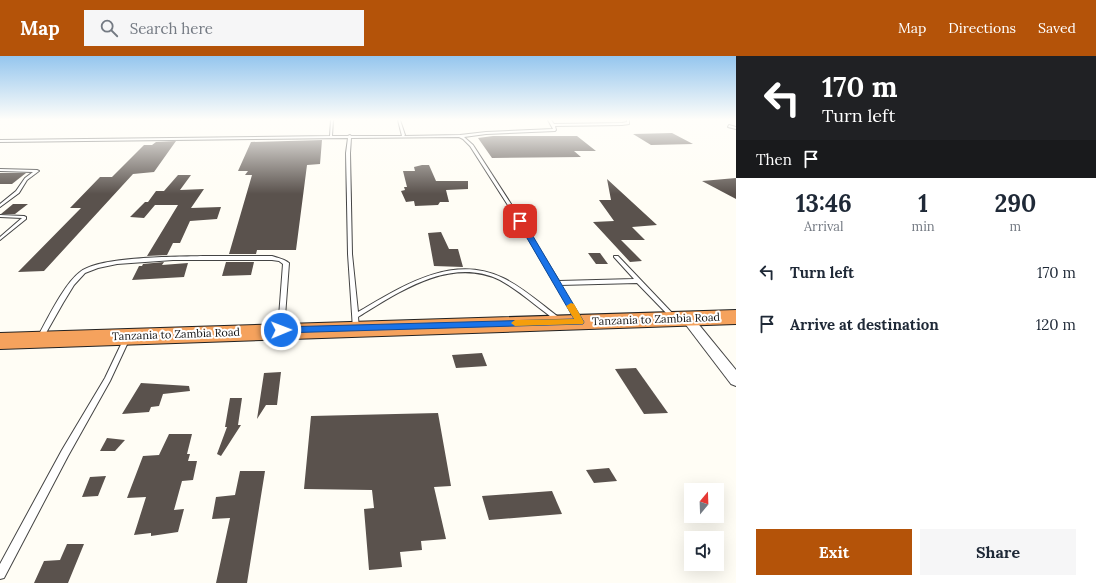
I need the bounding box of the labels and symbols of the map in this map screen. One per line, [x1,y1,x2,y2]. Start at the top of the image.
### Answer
pin [503,204,537,238]
position arrow [260,309,302,351]
street label: Tanzania to Zambia Road [592,310,721,328]
street label: Tanzania to Zambia Road [112,325,241,343]
north arrow [684,483,724,523]

